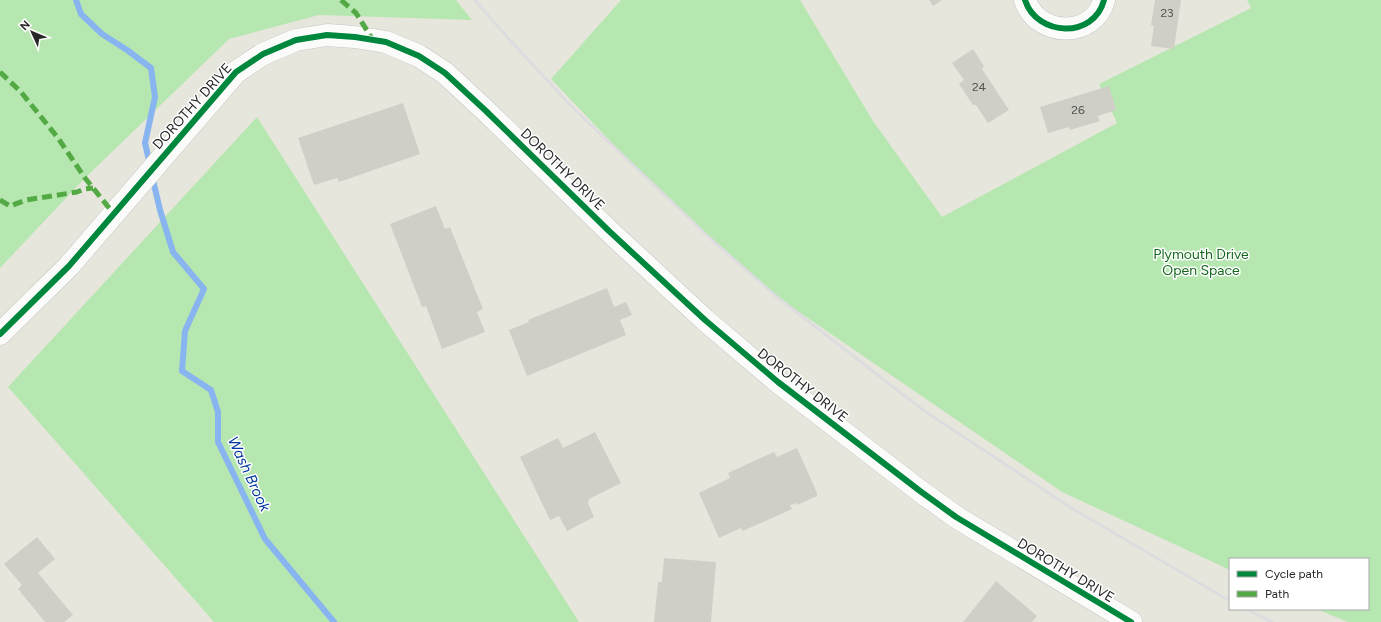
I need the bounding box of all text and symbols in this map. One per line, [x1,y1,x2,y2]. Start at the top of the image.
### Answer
house number: 23 [1160,6,1174,20]
north arrow [12,12,52,52]
text: N [18,18,33,33]
street label: DOROTHY DRIVE [149,60,236,153]
house number: 24 [972,80,987,94]
house number: 26 [1071,103,1085,117]
street label: DOROTHY DRIVE [517,125,608,214]
park label: Plymouth Drive Open Space [1153,246,1249,279]
street label: DOROTHY DRIVE [754,345,851,426]
water label: Wash Brook [224,434,275,515]
street label: DOROTHY DRIVE [1014,535,1117,606]
legend [1229,558,1369,610]
text: Cycle path [1265,567,1323,581]
text: Path [1265,587,1289,601]

